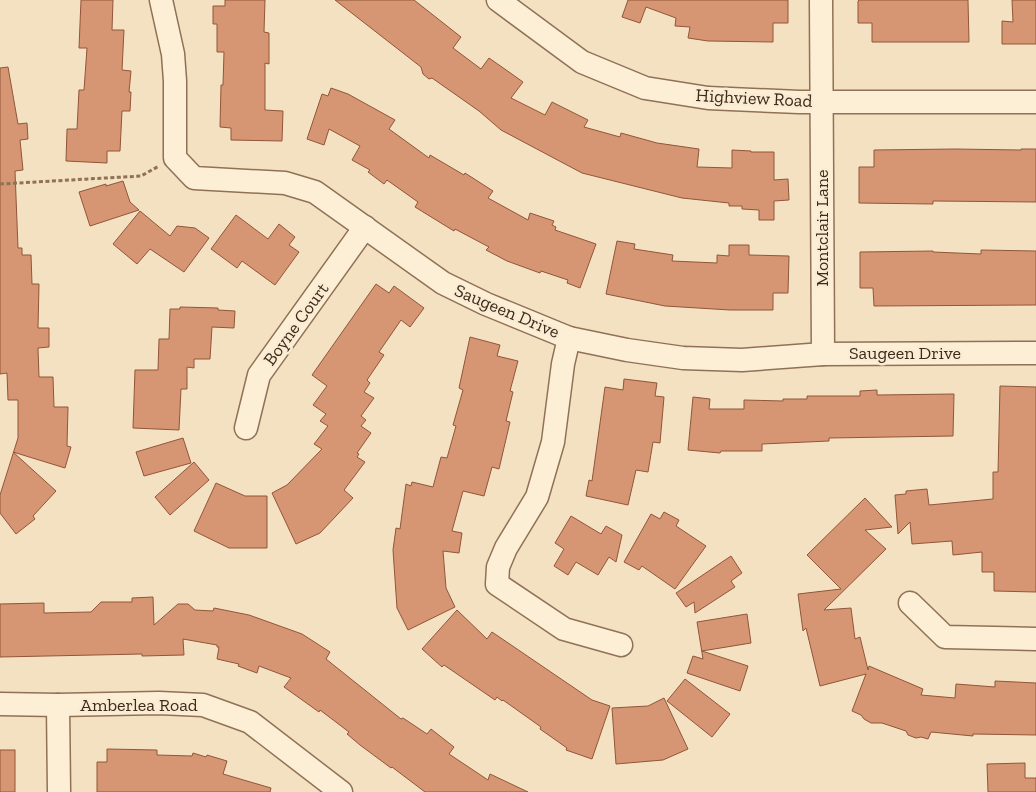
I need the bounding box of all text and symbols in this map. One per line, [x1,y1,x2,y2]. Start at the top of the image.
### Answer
street label: Highview Road [695,84,813,112]
street label: Montclair Lane [811,169,833,287]
street label: Boyne Court [259,278,334,370]
street label: Saugeen Drive [451,279,563,343]
street label: Saugeen Drive [849,342,961,364]
street label: Amberlea Road [80,694,198,716]

